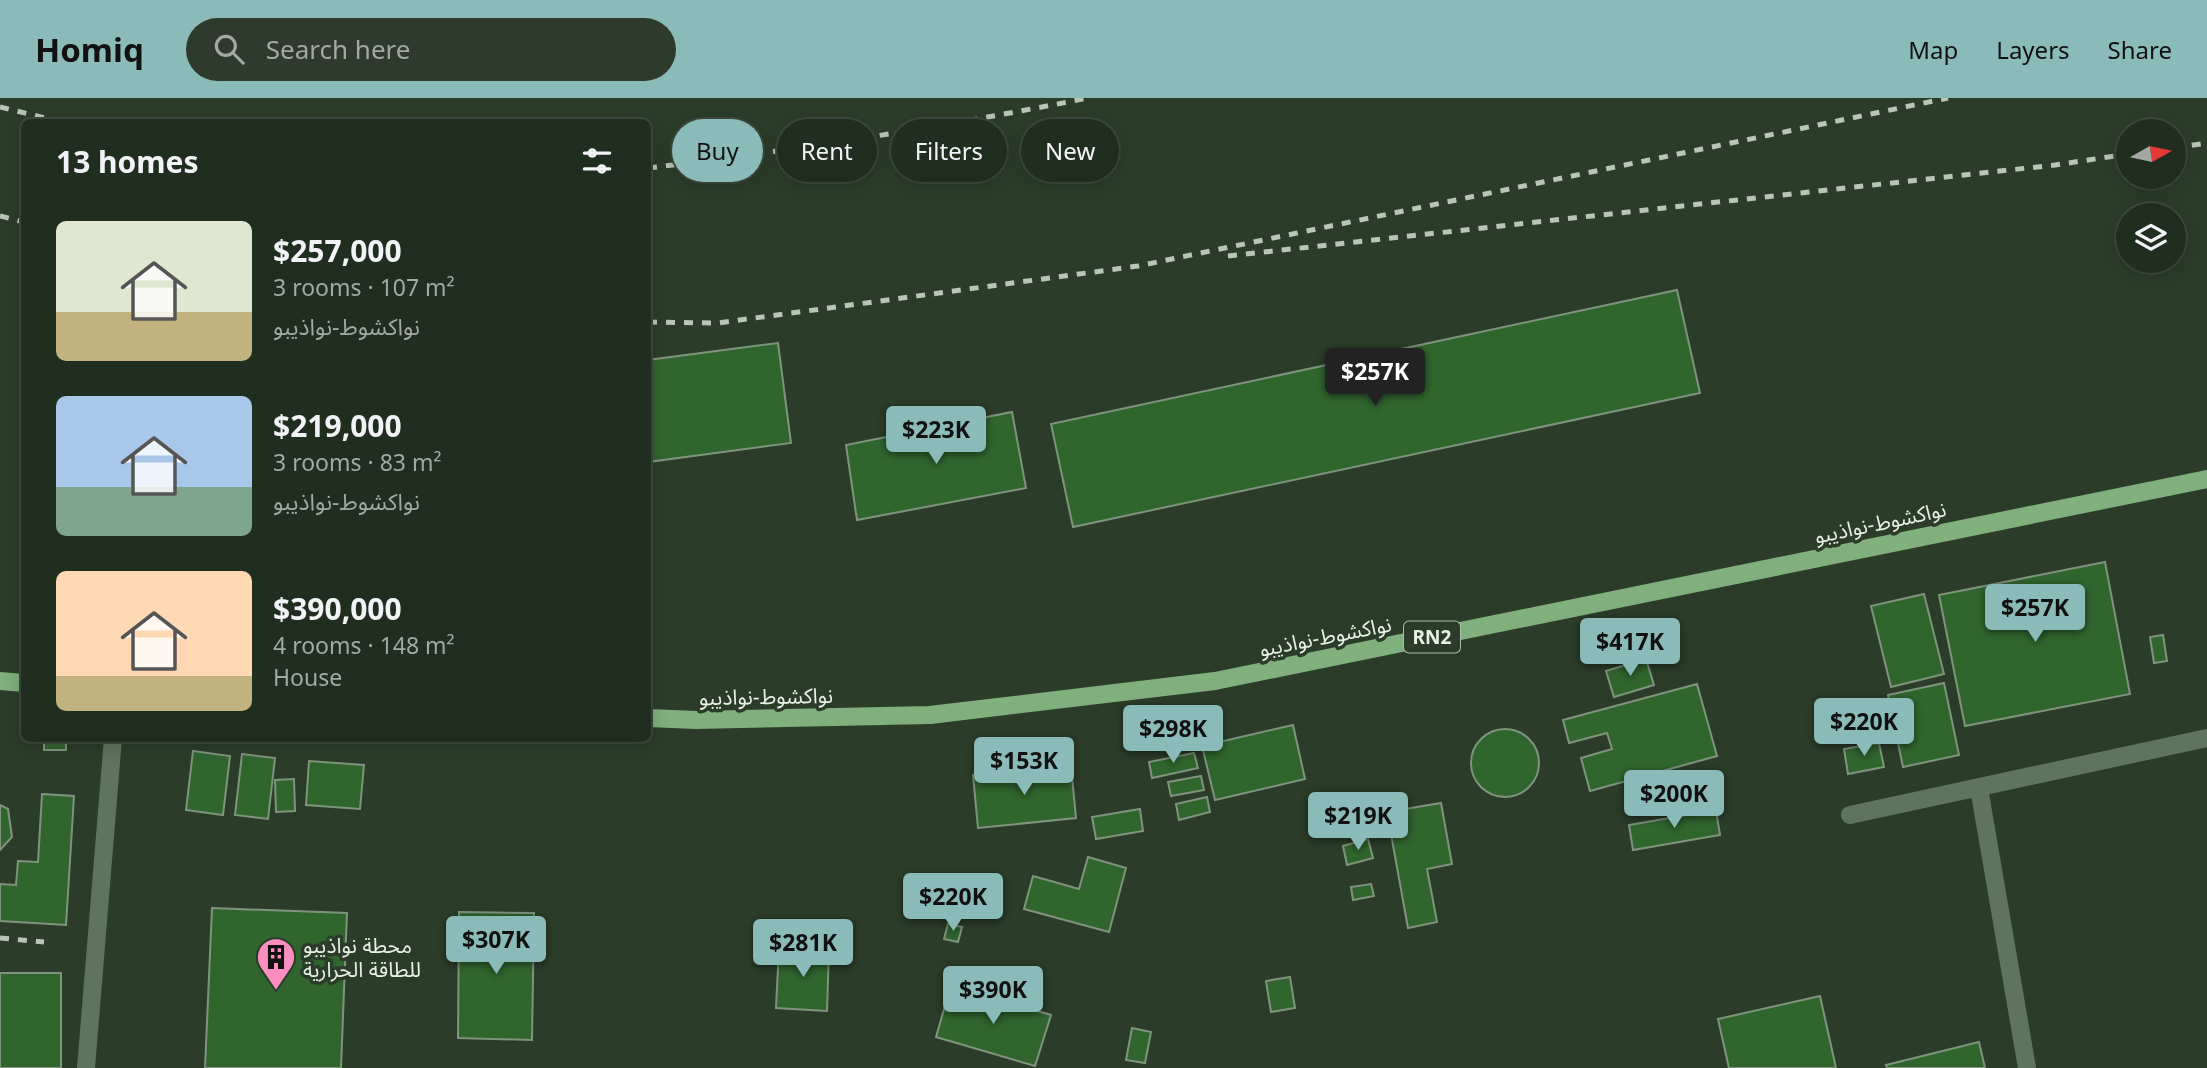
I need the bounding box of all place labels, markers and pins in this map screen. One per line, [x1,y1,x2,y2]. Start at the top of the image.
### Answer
pin: $257K [1326,348,1424,408]
pin: $223K [887,406,985,466]
pin: $257K [1986,584,2084,644]
pin: $417K [1581,618,1679,678]
pin: $220K [1815,698,1913,758]
pin: $298K [1124,706,1222,765]
pin: $153K [975,738,1073,797]
pin: $200K [1625,770,1723,830]
pin: $219K [1309,792,1407,852]
pin: $220K [904,874,1002,933]
pin: $307K [447,916,545,976]
pin: $281K [754,920,852,979]
place label: محطة نواذيبو للطاقة الحرارية [303,931,421,983]
building icon: محطة نواذيبو للطاقة الحرارية [255,936,297,991]
pin: $390K [944,967,1042,1026]

